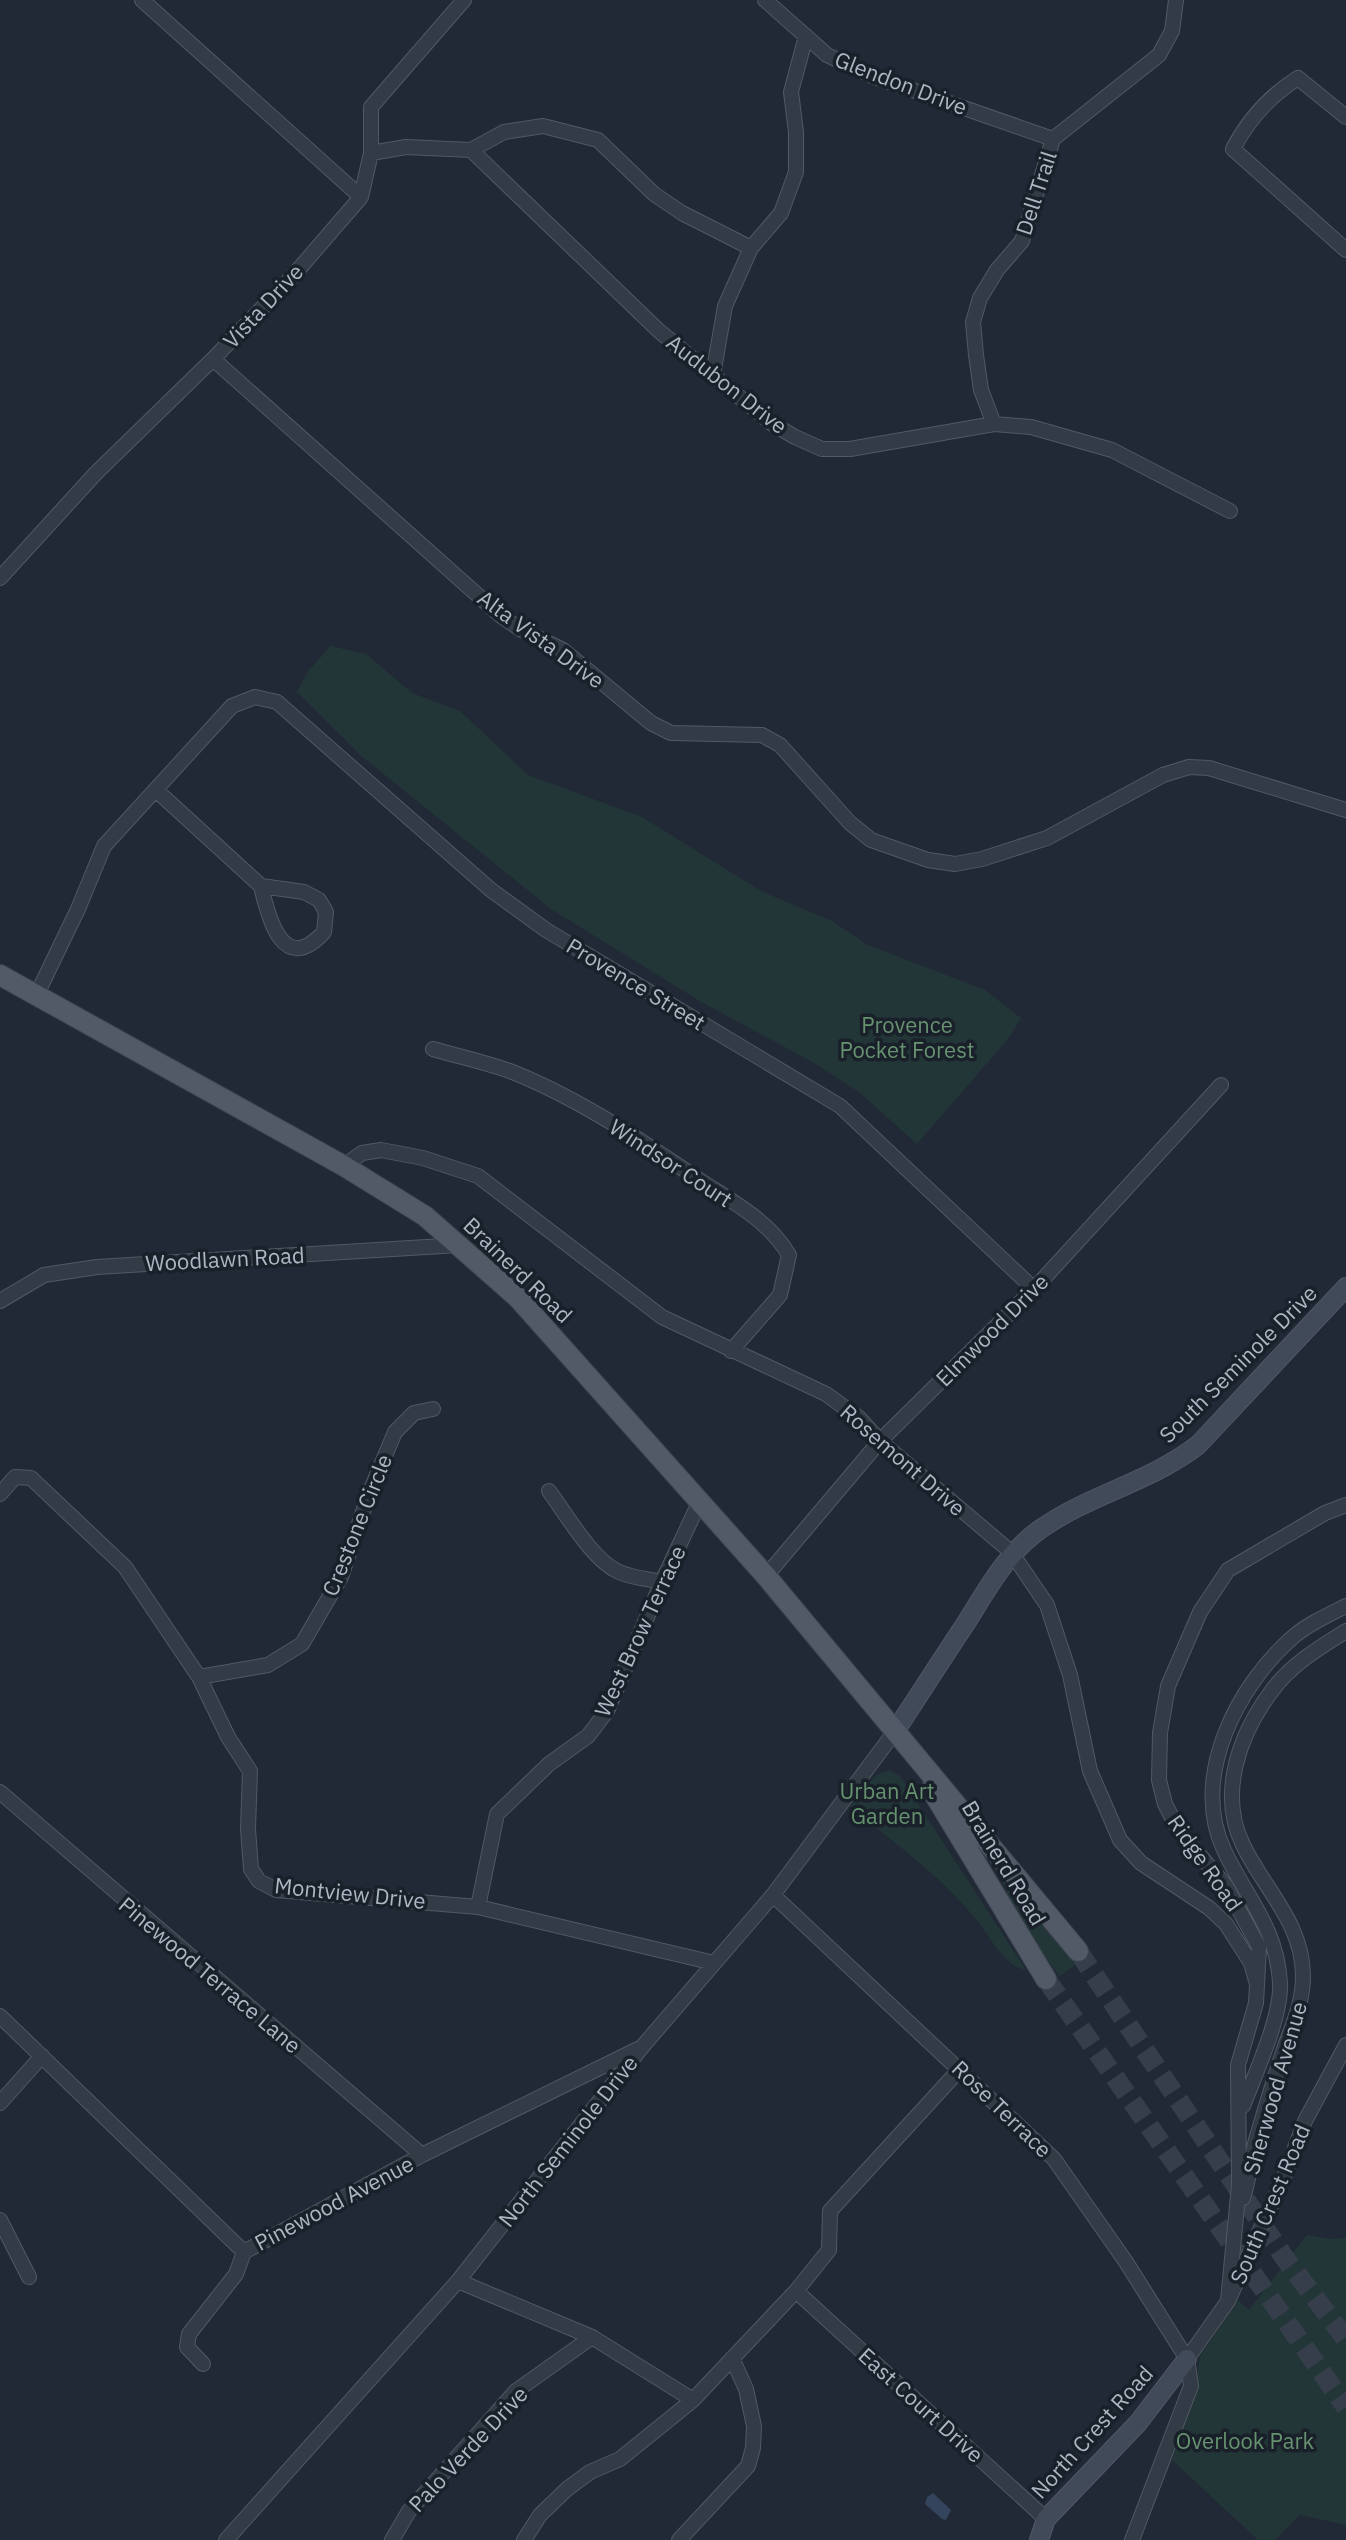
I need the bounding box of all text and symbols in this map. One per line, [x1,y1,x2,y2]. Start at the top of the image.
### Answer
street label: Glendon Drive [831,44,972,121]
street label: Dell Trail [1008,147,1063,239]
street label: Vista Drive [216,257,309,354]
street label: Audubon Drive [661,327,794,440]
street label: Alta Vista Drive [472,583,610,694]
street label: Provence Street [562,931,711,1036]
park label: Provence Pocket Forest [840,1010,974,1064]
street label: Windsor Court [604,1112,738,1213]
street label: Brainerd Road [458,1210,579,1329]
street label: Woodlawn Road [145,1240,305,1277]
street label: Elmwood Drive [929,1267,1054,1392]
street label: South Seminole Drive [1153,1279,1323,1449]
street label: Rosemont Drive [835,1397,972,1522]
street label: Crestone Circle [315,1450,398,1600]
street label: West Brow Terrace [587,1541,692,1721]
park label: Urban Art Garden [839,1776,935,1830]
street label: Brainerd Road [956,1795,1053,1930]
street label: Ridge Road [1162,1809,1249,1917]
street label: Montview Drive [273,1870,427,1915]
street label: Pinewood Terrace Lane [113,1890,307,2059]
street label: Sherwood Avenue [1236,1998,1313,2178]
street label: North Seminole Drive [491,2049,644,2232]
street label: Rose Terrace [946,2054,1058,2164]
street label: South Crest Road [1223,2120,1316,2288]
street label: Pinewood Avenue [249,2148,418,2257]
street label: East Court Drive [853,2341,990,2468]
street label: North Crest Road [1024,2359,1159,2504]
street label: Palo Verde Drive [402,2379,534,2518]
park label: Overlook Park [1176,2426,1315,2455]

